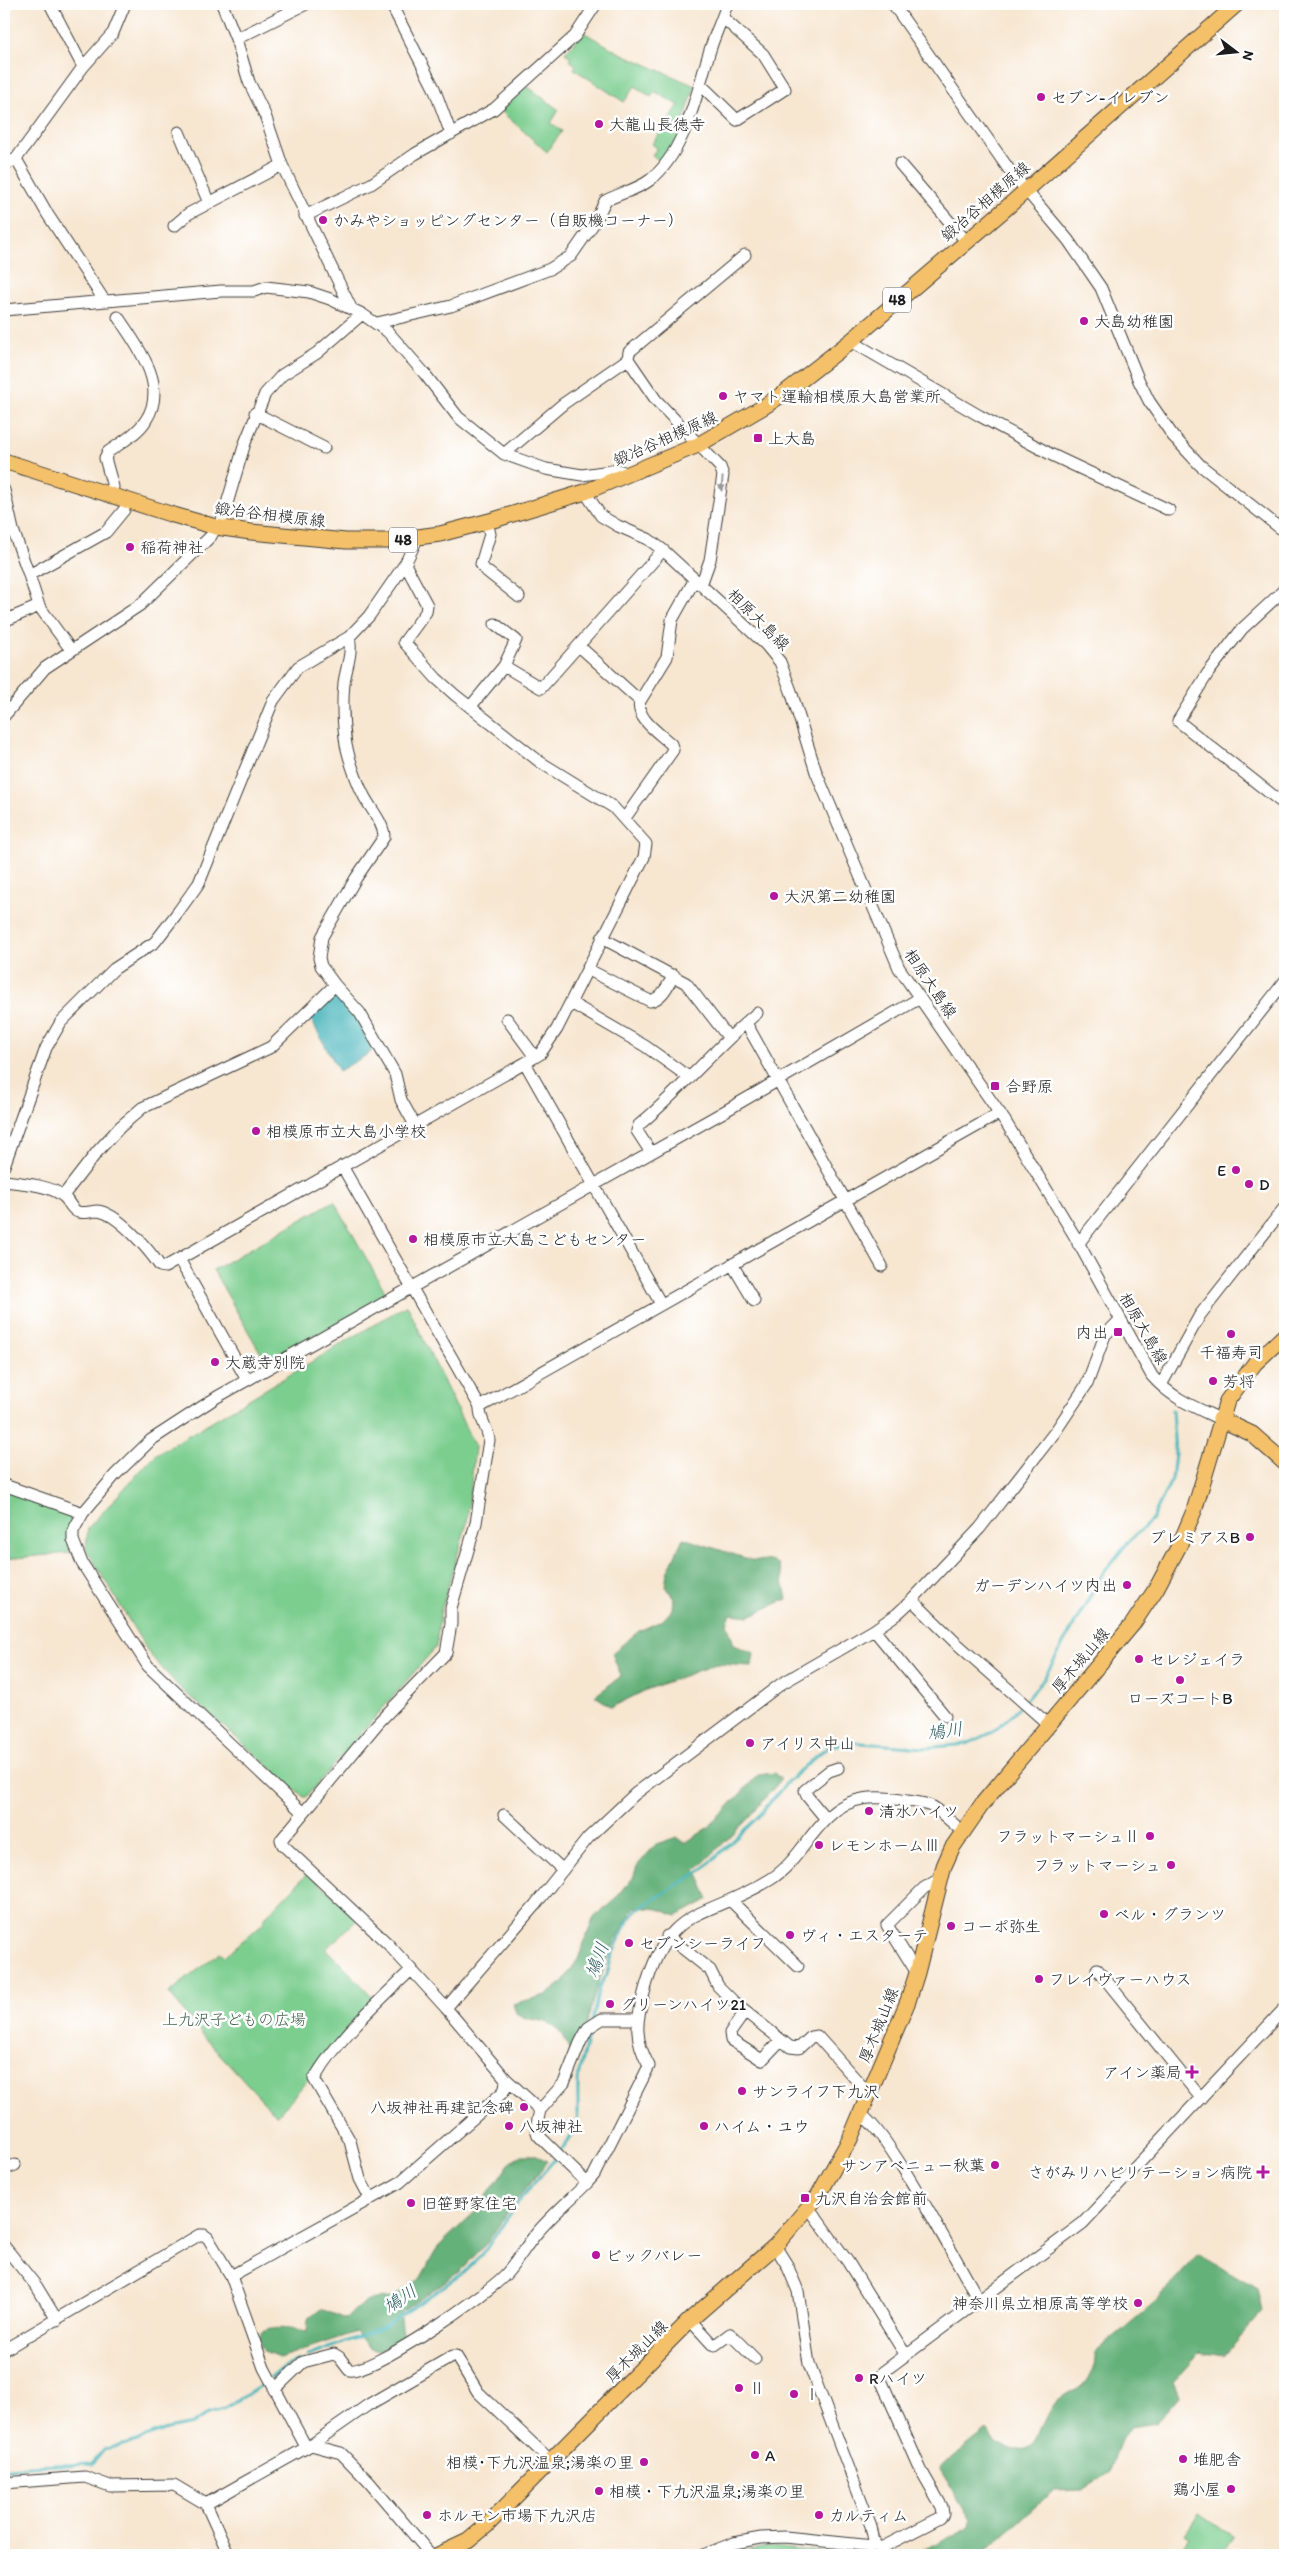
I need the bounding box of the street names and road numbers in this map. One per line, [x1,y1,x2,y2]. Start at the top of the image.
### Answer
street label: 鍛冶谷相模原線 [937,157,1034,245]
road number: 48 [883,288,911,312]
street label: 鍛冶谷相模原線 [610,407,720,470]
street label: 鍛冶谷相模原線 [213,498,327,531]
road number: 48 [389,528,417,552]
street label: 相原大島線 [724,584,794,654]
street label: 相原大島線 [900,945,961,1022]
street label: 相原大島線 [1115,1289,1172,1368]
street label: 厚木城山線 [1047,1624,1113,1697]
street label: 厚木城山線 [855,1985,902,2066]
street label: 厚木城山線 [601,2316,671,2386]

